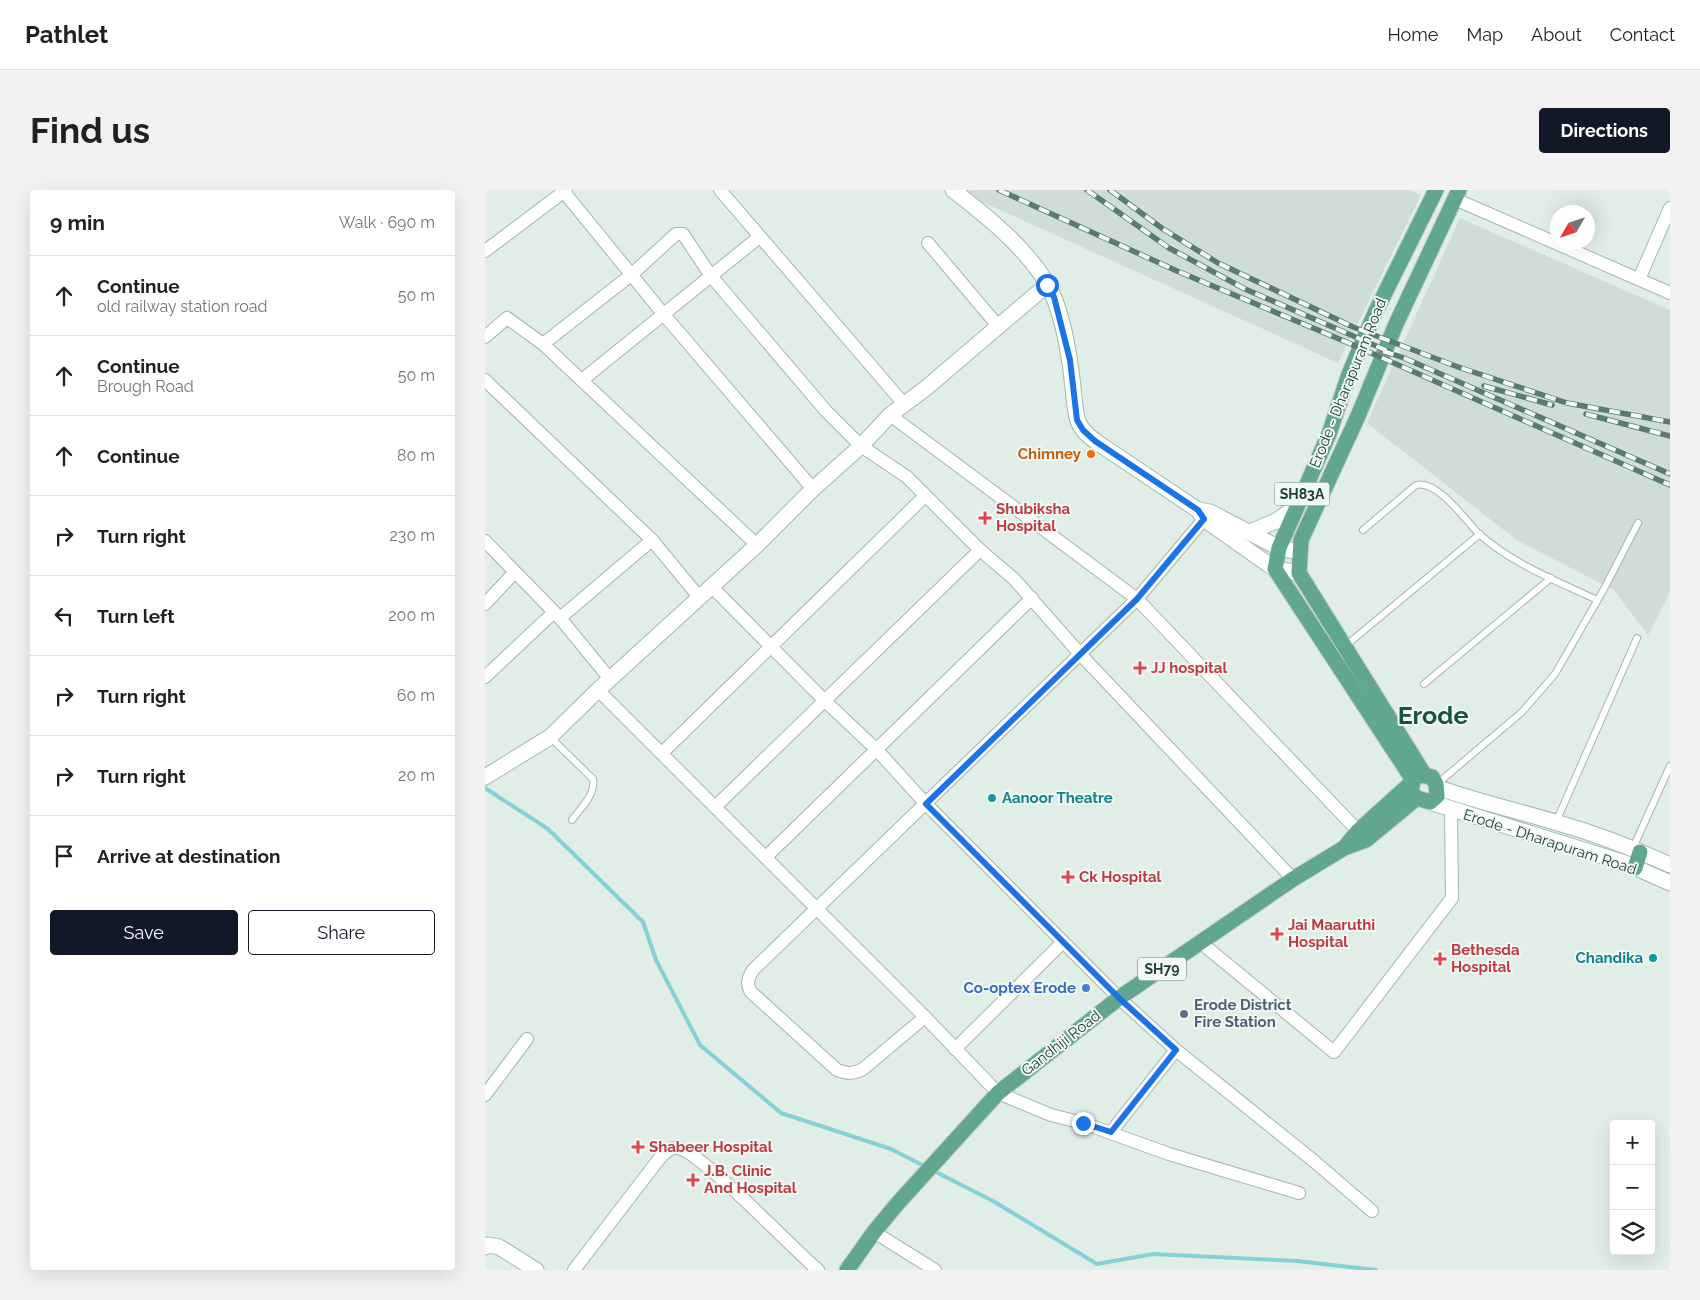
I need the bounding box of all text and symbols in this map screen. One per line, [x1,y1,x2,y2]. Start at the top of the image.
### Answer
text: Pathlet [25,20,108,49]
text: Home [1387,24,1438,45]
text: Map [1466,24,1503,45]
text: About [1531,24,1582,45]
text: Contact [1610,24,1675,45]
button: Directions [1539,108,1670,153]
text: Find us [30,110,150,151]
north arrow [1550,205,1595,250]
text: 9 min [50,210,105,235]
text: Walk · 690 m [339,213,435,232]
route start [1036,274,1059,297]
text: Continue [97,275,180,297]
icon: ahead [50,282,78,310]
text: 50 m [398,286,435,305]
street label: Erode - Dharapuram Road [1306,296,1390,470]
text: old railway station road [97,297,267,316]
text: Continue [97,355,180,377]
icon: ahead [50,362,78,390]
text: 50 m [398,366,435,385]
text: Brough Road [97,377,194,396]
icon: ahead [50,442,78,470]
text: Continue [97,445,180,467]
place label: Chimney [1018,445,1082,463]
text: 80 m [397,446,435,465]
marker: Chimney [1085,448,1097,460]
road number: SH83A [1275,482,1329,506]
place label: Shubiksha Hospital [996,500,1071,535]
marker: Shubiksha Hospital [978,511,992,525]
icon: right [50,522,78,550]
text: Turn right [97,525,186,547]
text: 230 m [390,526,435,545]
icon: left [50,602,78,630]
text: Turn left [97,605,174,627]
text: 200 m [388,606,435,625]
place label: JJ hospital [1151,659,1227,677]
marker: JJ hospital [1133,661,1147,675]
icon: right [50,682,78,710]
text: Turn right [97,685,186,707]
text: 60 m [397,686,435,705]
district label: Erode [1398,700,1468,730]
icon: right [50,762,78,790]
text: Turn right [97,765,186,787]
text: 20 m [398,766,435,785]
place label: Aanoor Theatre [1002,789,1113,807]
marker: Aanoor Theatre [986,792,998,804]
street label: Erode - Dharapuram Road [1461,805,1639,879]
icon: arrive [50,842,78,870]
text: Arrive at destination [97,845,281,867]
place label: Ck Hospital [1079,868,1162,886]
marker: Ck Hospital [1061,870,1075,884]
button: Save [50,910,238,955]
button: Share [248,910,435,955]
place label: Jai Maaruthi Hospital [1288,916,1375,951]
marker: Jai Maaruthi Hospital [1270,927,1284,941]
place label: Bethesda Hospital [1451,941,1520,976]
place label: Chandika [1576,949,1643,967]
marker: Bethesda Hospital [1433,952,1447,966]
marker: Chandika [1647,952,1659,964]
road number: SH79 [1138,958,1186,981]
place label: Co-optex Erode [964,979,1076,997]
marker: Co-optex Erode [1080,982,1092,994]
place label: Erode District Fire Station [1194,996,1292,1031]
street label: Gandhiji Road [1018,1007,1104,1079]
marker: Erode District Fire Station [1178,1008,1190,1020]
route end [1072,1112,1095,1135]
map controls [1610,1120,1655,1255]
button: + [1610,1120,1655,1165]
place label: Shabeer Hospital [649,1138,773,1156]
marker: Shabeer Hospital [631,1140,645,1154]
place label: J.B. Clinic And Hospital [704,1162,797,1197]
button: − [1610,1165,1655,1210]
marker: J.B. Clinic And Hospital [686,1173,700,1187]
button: layers [1610,1210,1655,1255]

